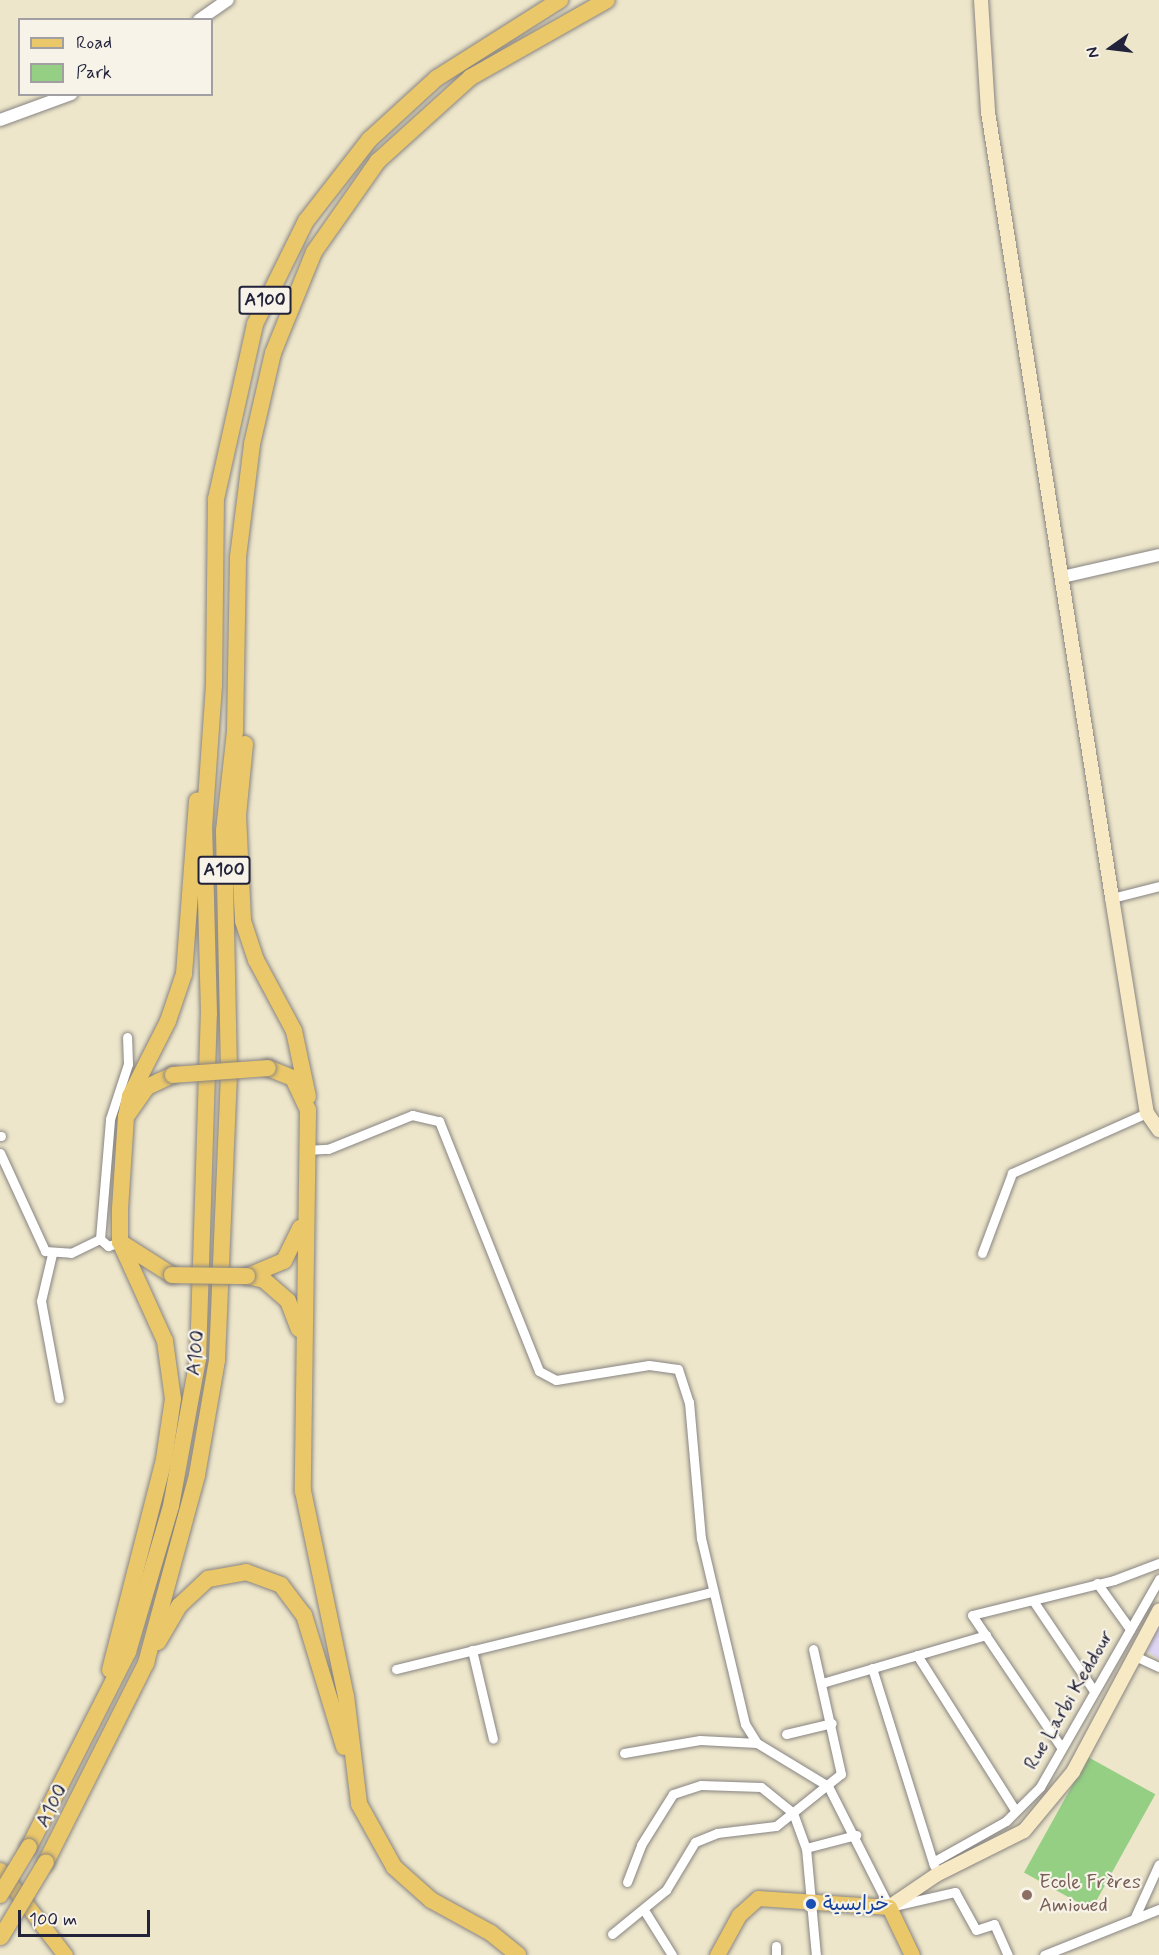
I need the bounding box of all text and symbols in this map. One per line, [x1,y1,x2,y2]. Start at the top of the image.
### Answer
legend [18,18,213,96]
north arrow [1081,18,1141,78]
text: Road [76,31,112,55]
text: N [1082,45,1105,60]
text: Park [76,61,112,85]
road number: A100 [238,285,292,315]
road number: A100 [197,855,251,885]
street label: A100 [181,1329,211,1377]
street label: Rue Larbi Keddour [1019,1625,1119,1775]
street label: A100 [31,1780,73,1832]
place label: Ecole Frères Amioued [1039,1871,1141,1918]
marker: Ecole Frères Amioued [1020,1888,1034,1902]
place label: خرايسية [823,1892,889,1916]
marker: خرايسية [804,1897,818,1911]
scale bar [21,1898,153,1936]
text: 100 m [29,1908,77,1932]

